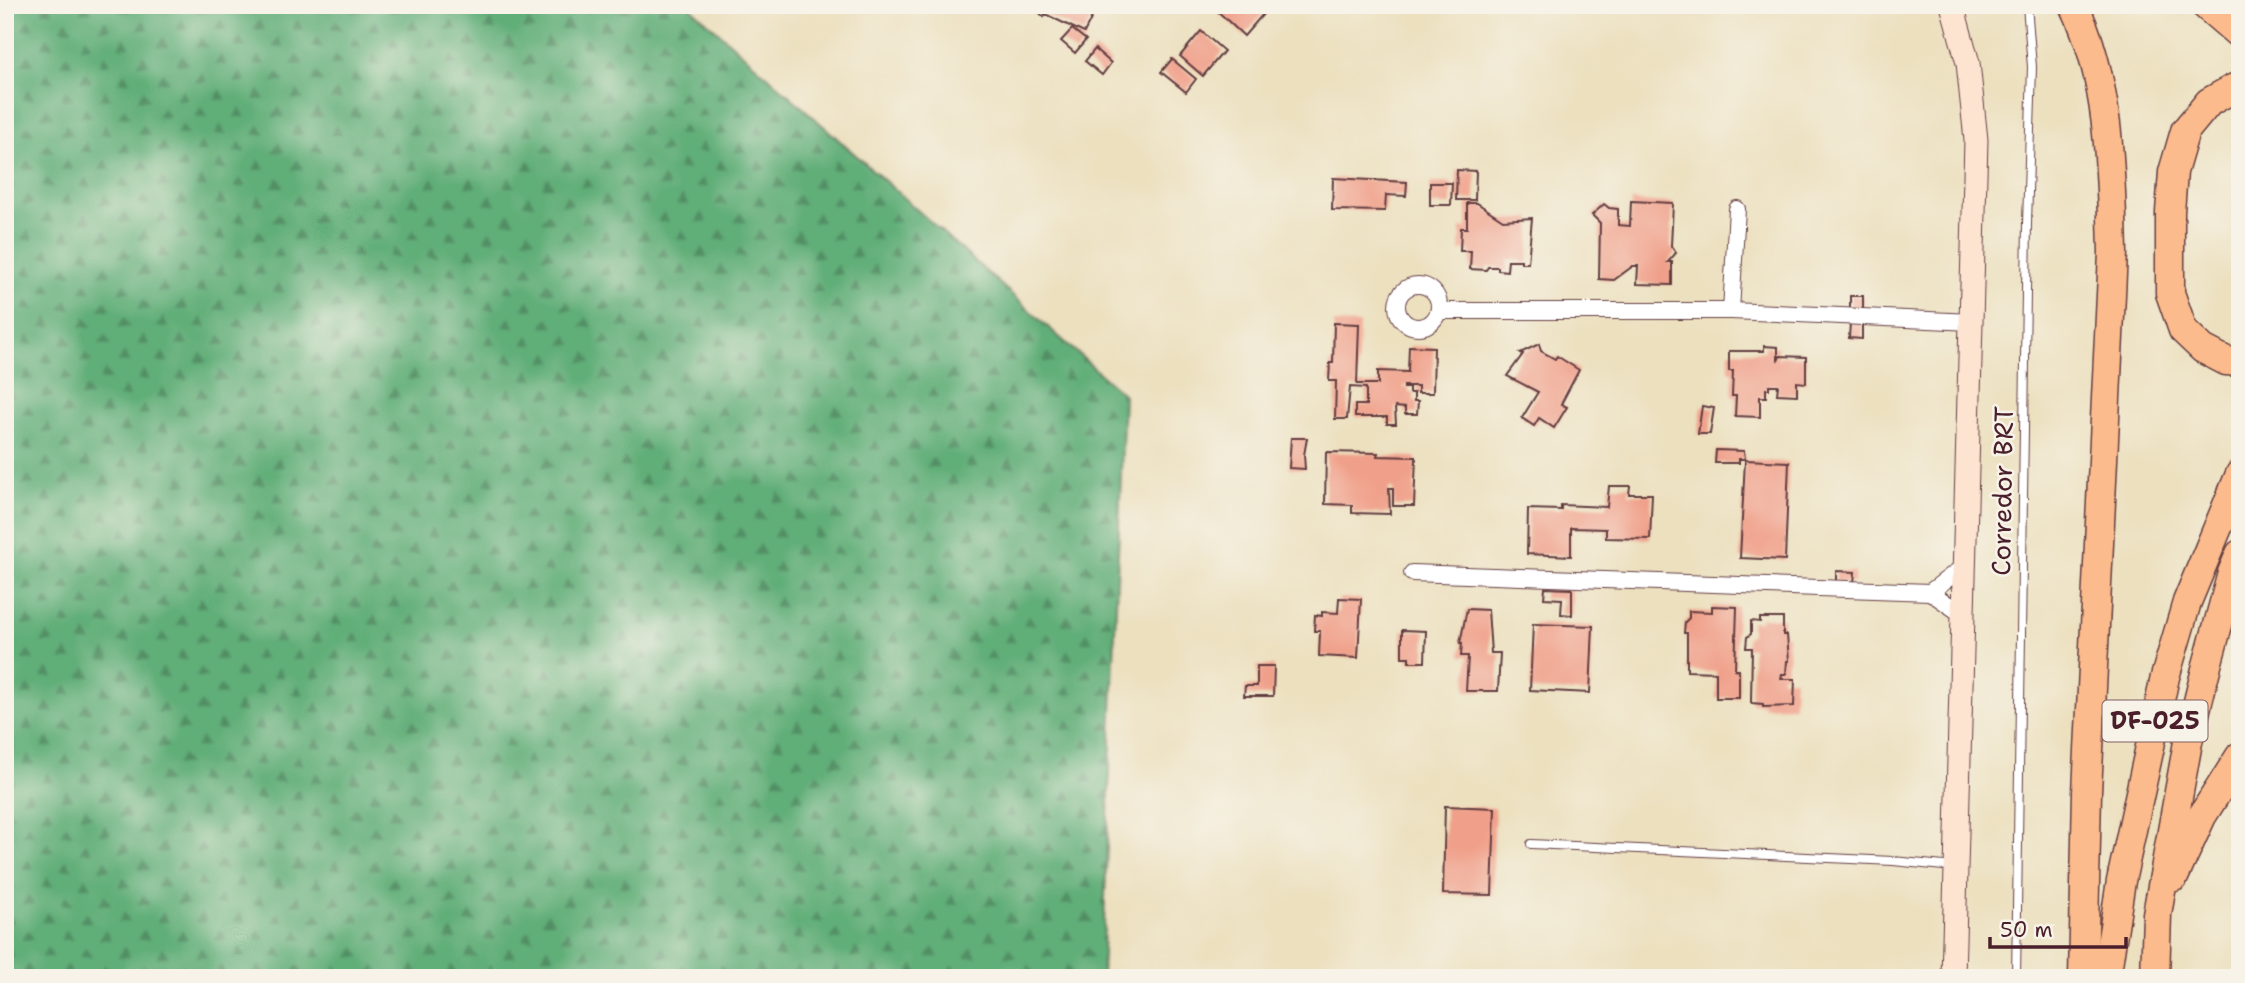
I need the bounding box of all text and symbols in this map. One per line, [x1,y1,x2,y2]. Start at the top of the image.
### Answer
street label: Corredor BRT [1983,406,2021,576]
road number: DF-025 [2102,700,2208,742]
scale bar [1990,906,2126,950]
text: 50 m [2000,916,2053,944]

